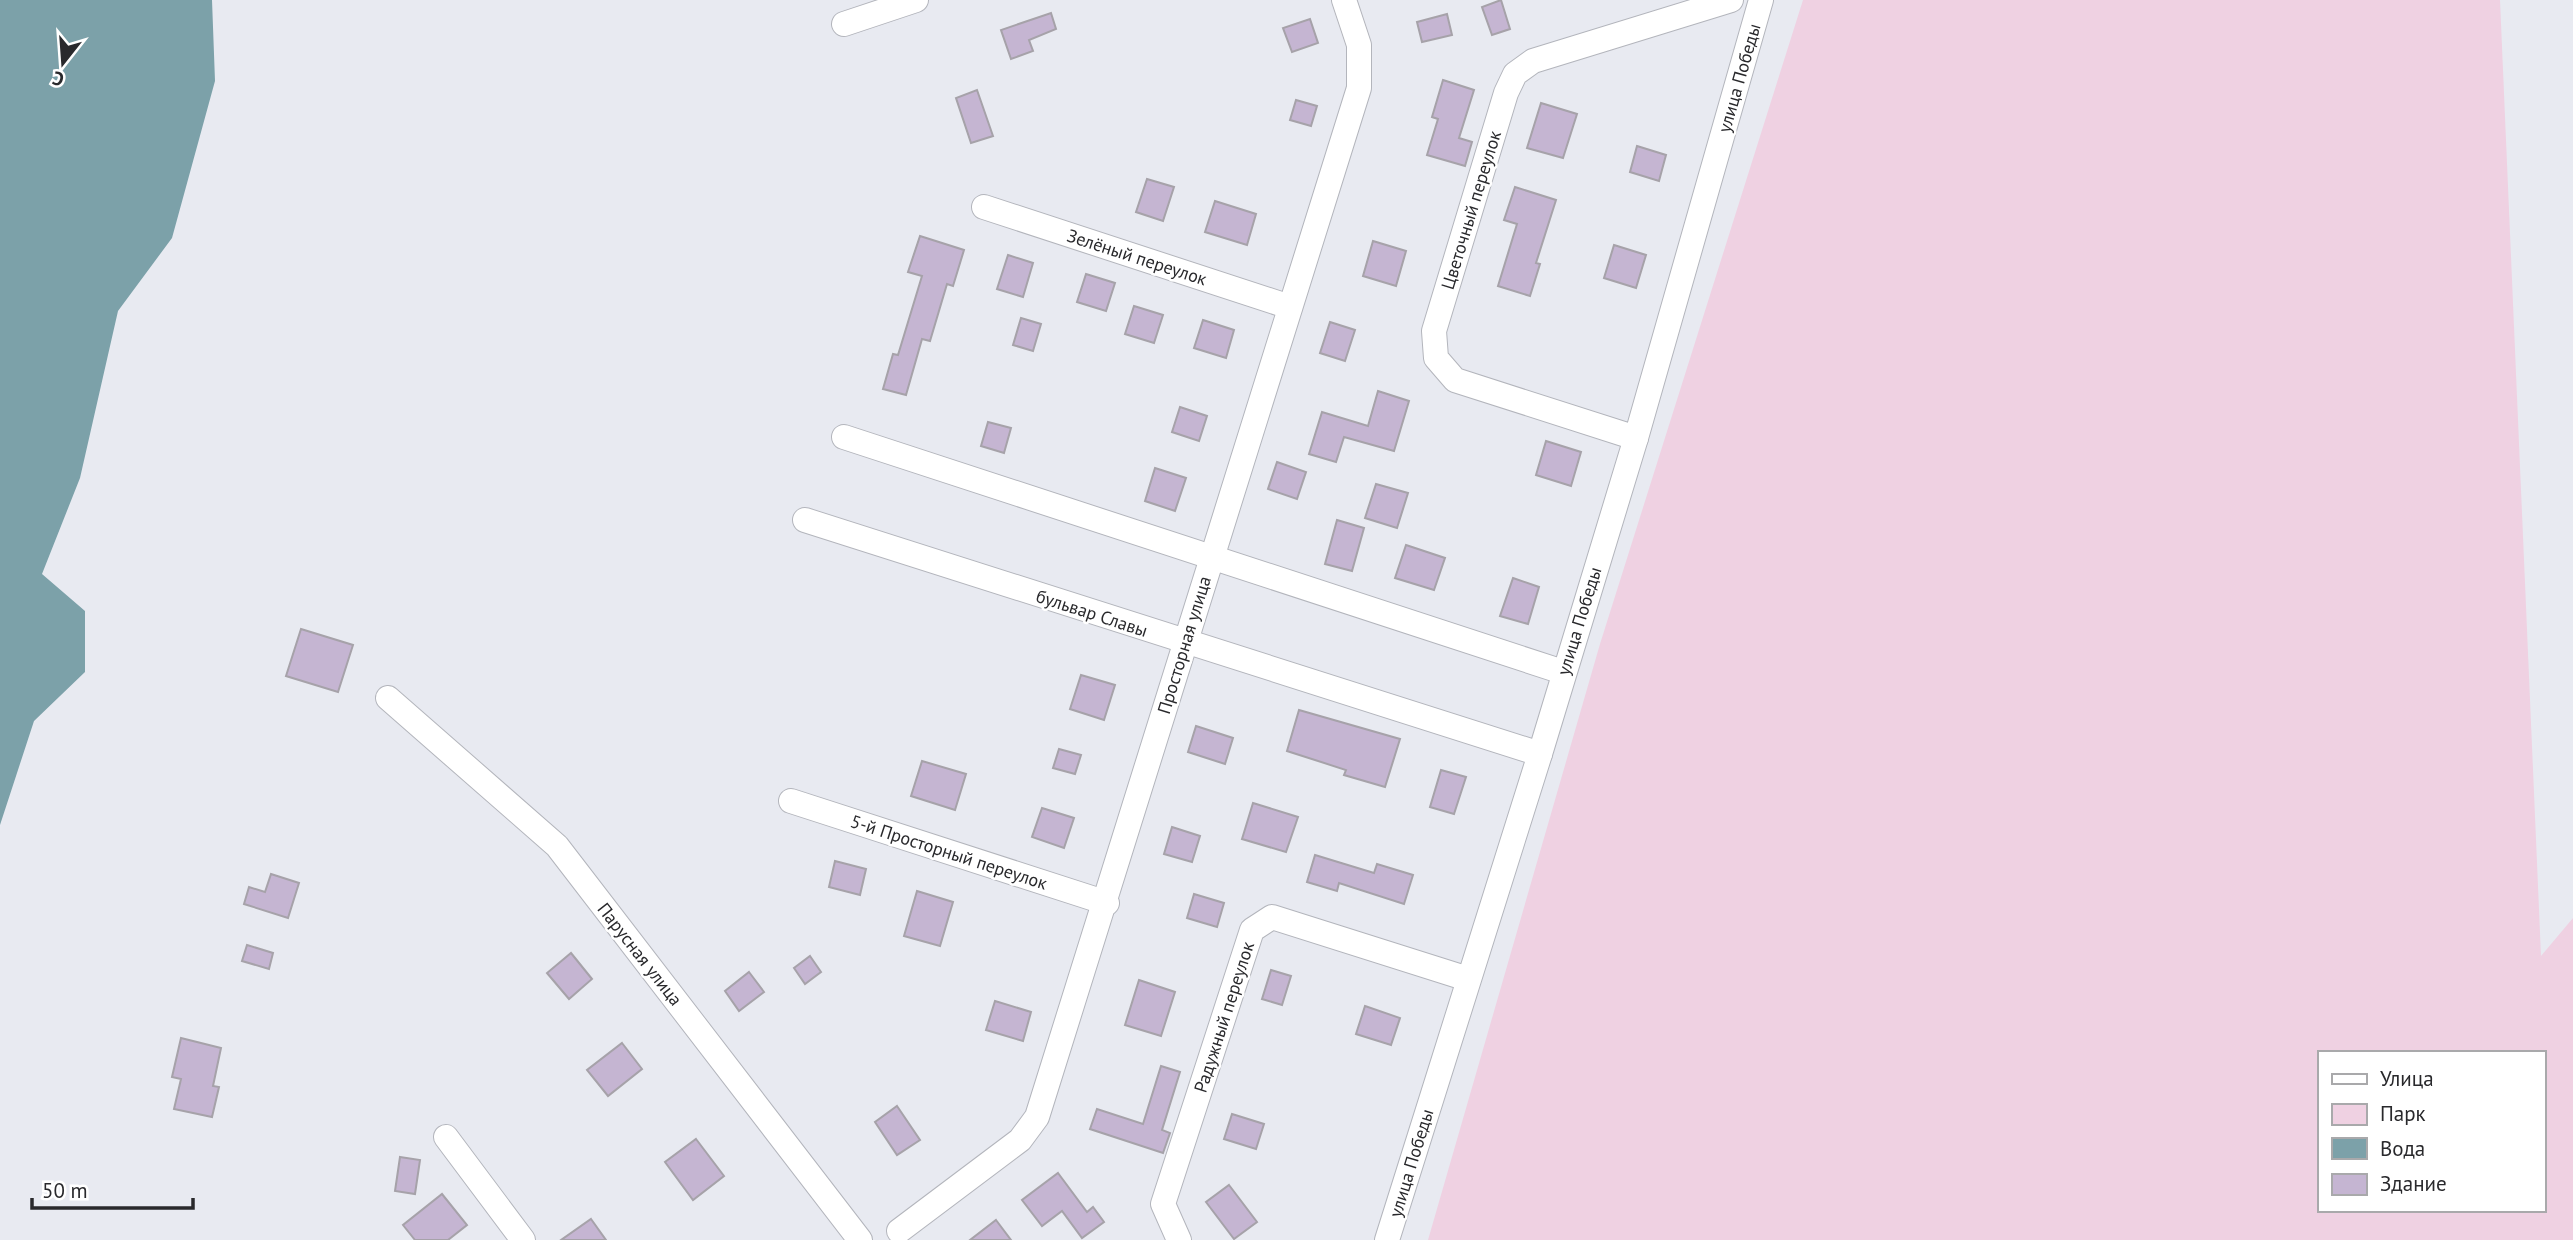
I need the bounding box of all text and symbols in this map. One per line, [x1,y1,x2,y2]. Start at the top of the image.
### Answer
street label: улица Победы [1712,21,1766,135]
north arrow [28,28,98,98]
text: С [49,66,67,92]
street label: Цветочный переулок [1436,127,1506,292]
street label: Зелёный переулок [1064,224,1210,291]
street label: улица Победы [1552,564,1606,678]
street label: Просторная улица [1152,573,1216,717]
street label: бульвар Славы [1033,584,1151,642]
street label: 5-й Просторный переулок [848,809,1051,895]
street label: Парусная улица [593,898,687,1010]
street label: Радужный переулок [1189,938,1259,1095]
legend [2318,1051,2545,1212]
text: Улица [2380,1065,2434,1092]
text: Парк [2380,1100,2426,1127]
street label: улица Победы [1384,1106,1438,1220]
text: Вода [2380,1135,2425,1162]
scale bar [32,1166,192,1210]
text: Здание [2380,1170,2447,1197]
text: 50 m [42,1177,88,1204]

